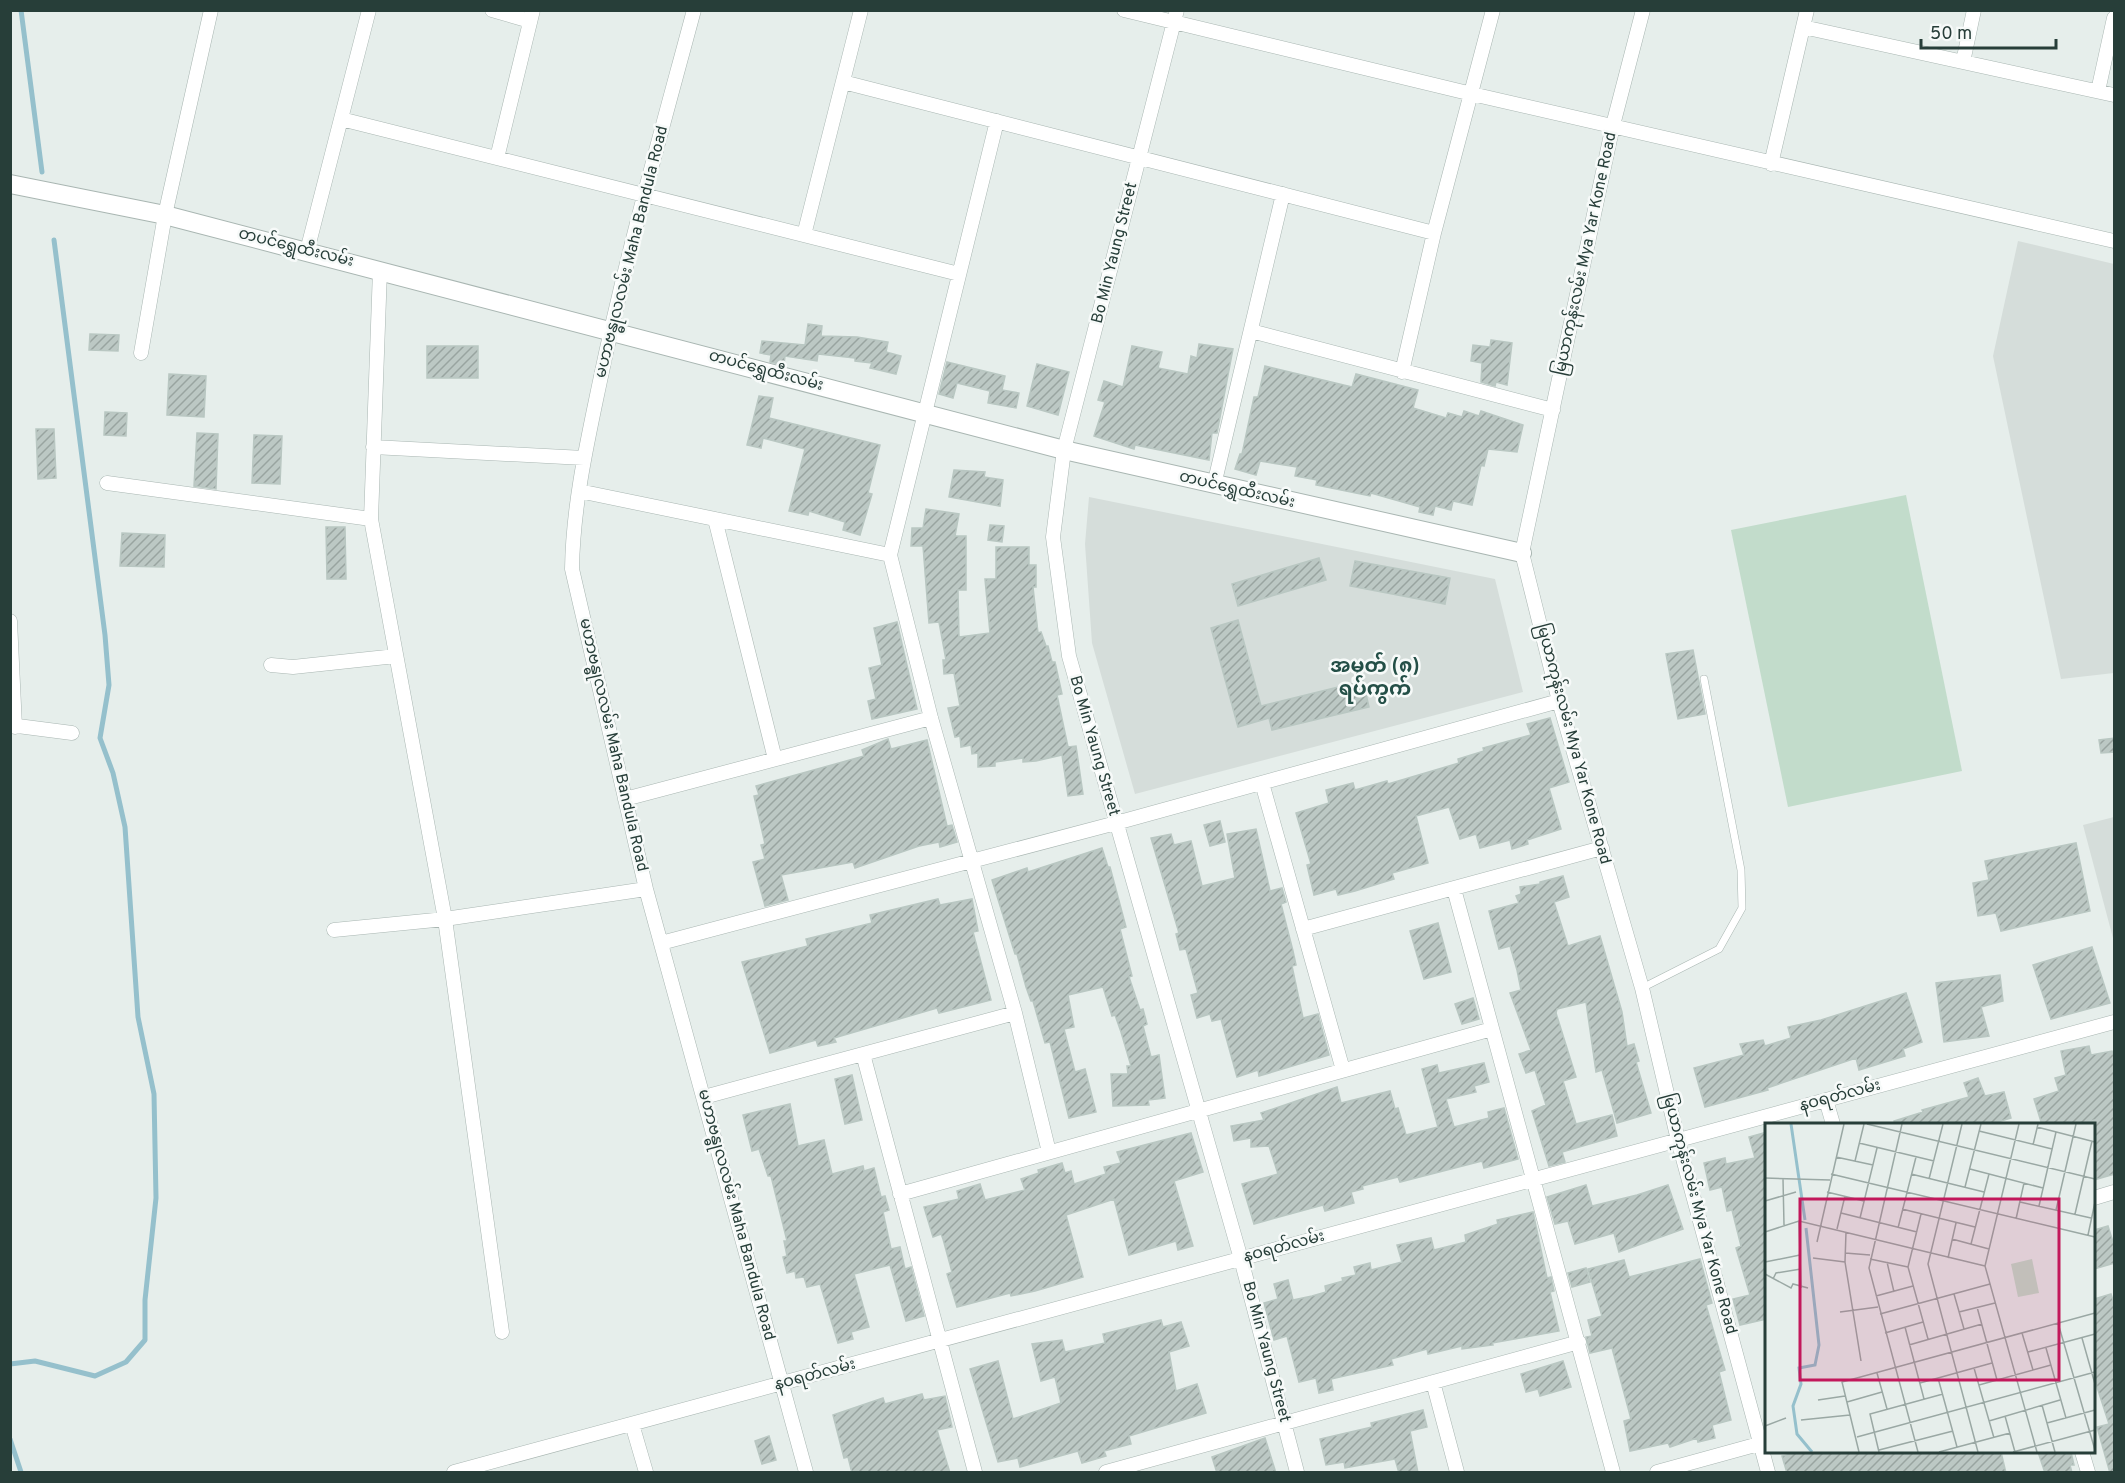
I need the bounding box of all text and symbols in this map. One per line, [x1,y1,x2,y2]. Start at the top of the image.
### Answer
scale bar [1921,12,2056,50]
text: 50 m [1930,23,1972,46]
street label: မဟာဗန္ဓုလလမ်း Maha Bandula Road [588,123,675,381]
street label: မြယာကုန်းလမ်း Mya Yar Kone Road [1547,130,1625,378]
street label: Bo Min Yaung Street [1088,180,1142,326]
street label: တပင်ရွှေထီးလမ်း [236,221,356,274]
street label: တပင်ရွှေထီးလမ်း [706,343,826,398]
street label: တပင်ရွှေထီးလမ်း [1177,464,1297,515]
street label: မဟာဗန္ဓုလလမ်း Maha Bandula Road [572,616,655,874]
street label: မြယာကုန်းလမ်း Mya Yar Kone Road [1528,621,1618,867]
district label: အမှတ် (၈) ရပ်ကွက် [1330,652,1420,704]
street label: Bo Min Yaung Street [1064,673,1124,819]
street label: နဝရတ်လမ်း [1796,1073,1883,1118]
street label: မဟာဗန္ဓုလလမ်း Maha Bandula Road [690,1086,782,1343]
street label: မြယာကုန်းလမ်း Mya Yar Kone Road [1654,1091,1744,1337]
inset map [1765,1123,2095,1453]
street label: နဝရတ်လမ်း [1240,1224,1327,1269]
street label: Bo Min Yaung Street [1238,1279,1294,1425]
street label: နဝရတ်လမ်း [771,1352,858,1397]

